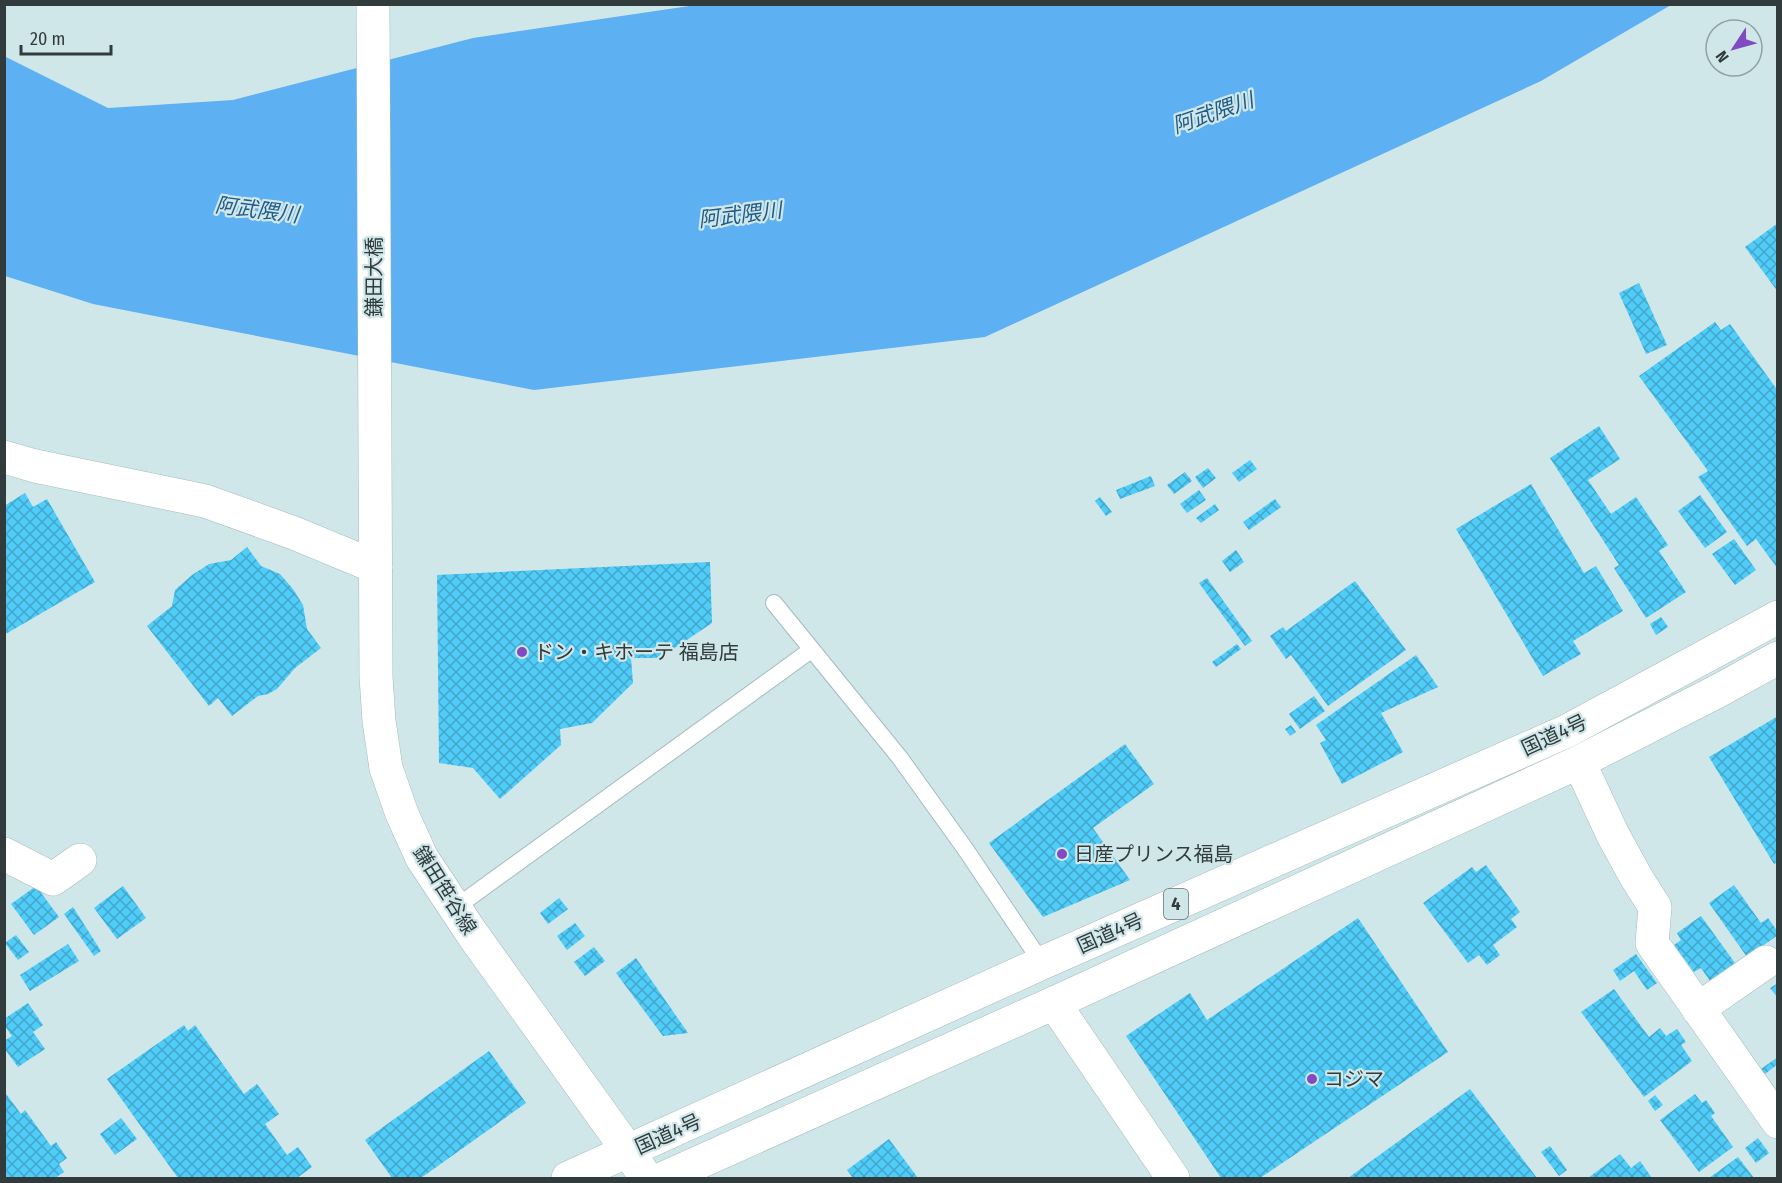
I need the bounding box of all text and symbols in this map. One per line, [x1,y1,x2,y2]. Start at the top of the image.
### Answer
scale bar [21,18,111,56]
north arrow [1704,18,1764,78]
text: 20 m [30,28,65,50]
text: N [1712,47,1733,66]
water label: 阿武隈川 [1169,86,1259,139]
water label: 阿武隈川 [214,192,302,228]
water label: 阿武隈川 [697,197,785,233]
street label: 鎌田大橋 [362,237,386,317]
place label: ドン・キホーテ 福島店 [534,640,739,664]
marker: ドン・キホーテ 福島店 [515,645,529,659]
street label: 国道4号 [1517,709,1591,761]
street label: 鎌田笹谷線 [408,841,482,939]
place label: 日産プリンス福島 [1074,842,1234,866]
marker: 日産プリンス福島 [1055,847,1069,861]
road number: 4 [1164,889,1188,919]
street label: 国道4号 [1073,908,1147,958]
place label: コジマ [1324,1067,1384,1091]
marker: コジマ [1305,1072,1319,1086]
street label: 国道4号 [631,1109,705,1159]

